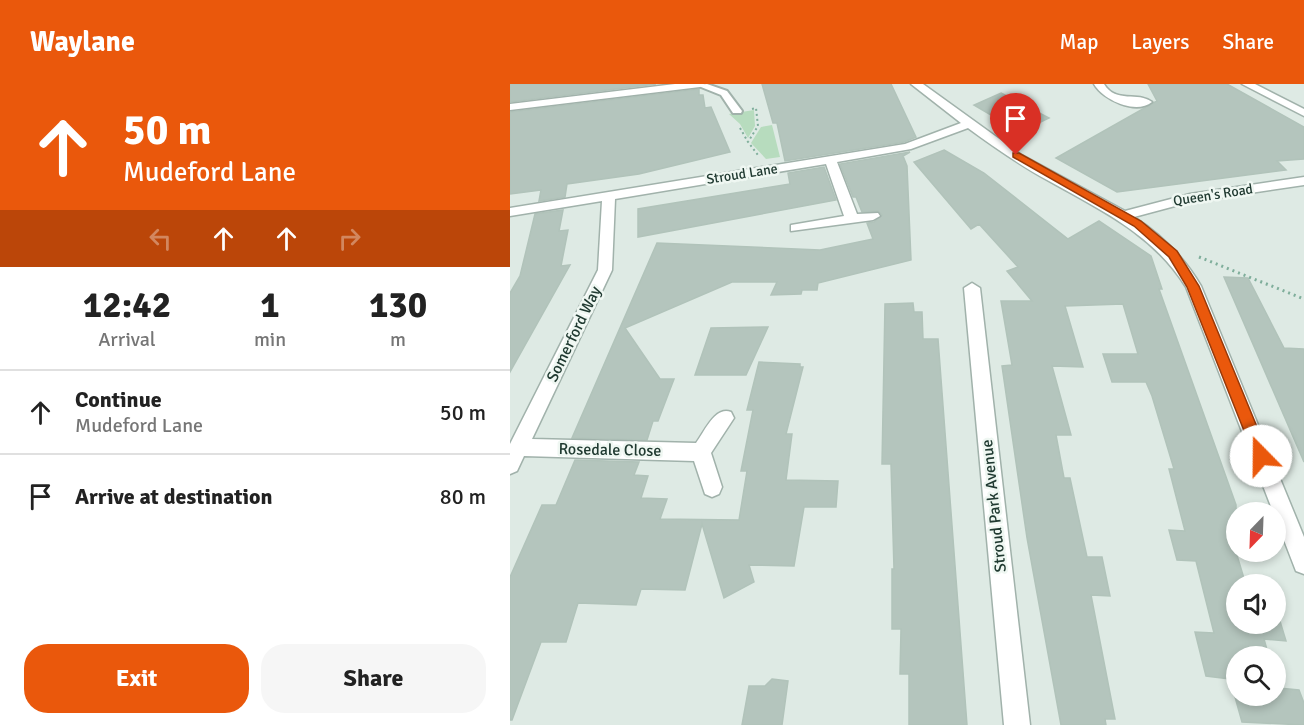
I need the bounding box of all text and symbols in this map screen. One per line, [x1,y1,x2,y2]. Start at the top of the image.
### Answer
text: Waylane [30,25,135,59]
text: Map [1060,29,1098,55]
text: Layers [1131,29,1189,55]
text: Share [1222,29,1274,55]
pin [990,93,1041,155]
icon: arrive [999,102,1032,135]
text: 50 m [123,105,212,156]
icon: ahead [24,108,102,186]
text: Mudeford Lane [123,156,296,189]
street label: Stroud Lane [705,160,779,188]
street label: Queen's Road [1172,180,1254,210]
icon: left [144,222,177,255]
icon: ahead [207,222,240,255]
icon: ahead [270,222,303,255]
icon: right [333,222,366,255]
street label: Somerford Way [542,282,606,385]
text: 12:42 [83,283,171,328]
text: 1 [260,283,280,328]
text: 130 [369,283,427,328]
text: Arrival [98,327,156,352]
text: min [254,327,286,352]
text: m [390,327,406,352]
text: Continue [75,386,162,413]
icon: ahead [24,396,57,429]
text: 50 m [440,399,486,426]
text: Mudeford Lane [75,413,203,438]
position arrow [1229,424,1293,488]
street label: Rosedale Close [558,439,662,461]
street label: Stroud Park Avenue [977,439,1011,573]
icon: arrive [24,480,57,513]
text: Arrive at destination [75,483,272,510]
text: 80 m [440,483,486,510]
north arrow [1226,502,1286,562]
map controls [1226,502,1286,706]
button: sound [1226,574,1286,634]
button: Exit [24,644,249,713]
button: Share [261,644,486,713]
button: search [1226,646,1286,706]

